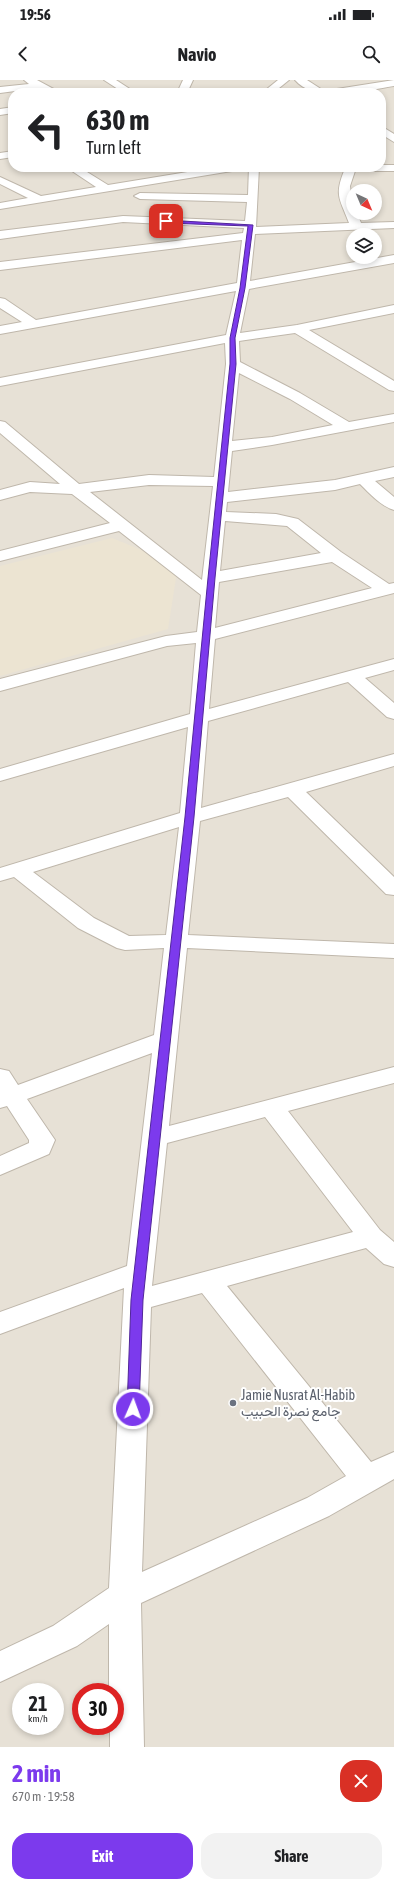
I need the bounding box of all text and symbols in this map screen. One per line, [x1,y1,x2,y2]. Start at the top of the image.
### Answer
text: 19:56 [20,6,51,23]
icon: back [12,43,34,65]
icon: search [360,43,382,65]
text: Navio [177,44,217,65]
icon: left [20,104,72,156]
text: 630 m [86,104,149,136]
text: Turn left [86,137,141,158]
north arrow [346,184,382,220]
map controls [346,184,382,264]
pin [149,204,183,238]
icon: arrive [155,210,177,232]
button: layers [346,228,382,264]
place label: Jamie Nusrat Al-Habib جامع نصرة الحبيب [241,1387,355,1422]
position arrow [112,1388,154,1430]
marker: Jamie Nusrat Al-Habib جامع نصرة الحبيب [228,1398,238,1408]
speed limit sign: 30 [72,1683,124,1735]
text: 21 [29,1692,47,1715]
text: km/h [28,1713,48,1724]
text: 2 min [12,1760,61,1787]
button: close [340,1760,382,1802]
text: 670 m · 19:58 [12,1789,75,1804]
button: Exit [12,1833,193,1879]
button: Share [201,1833,382,1879]

